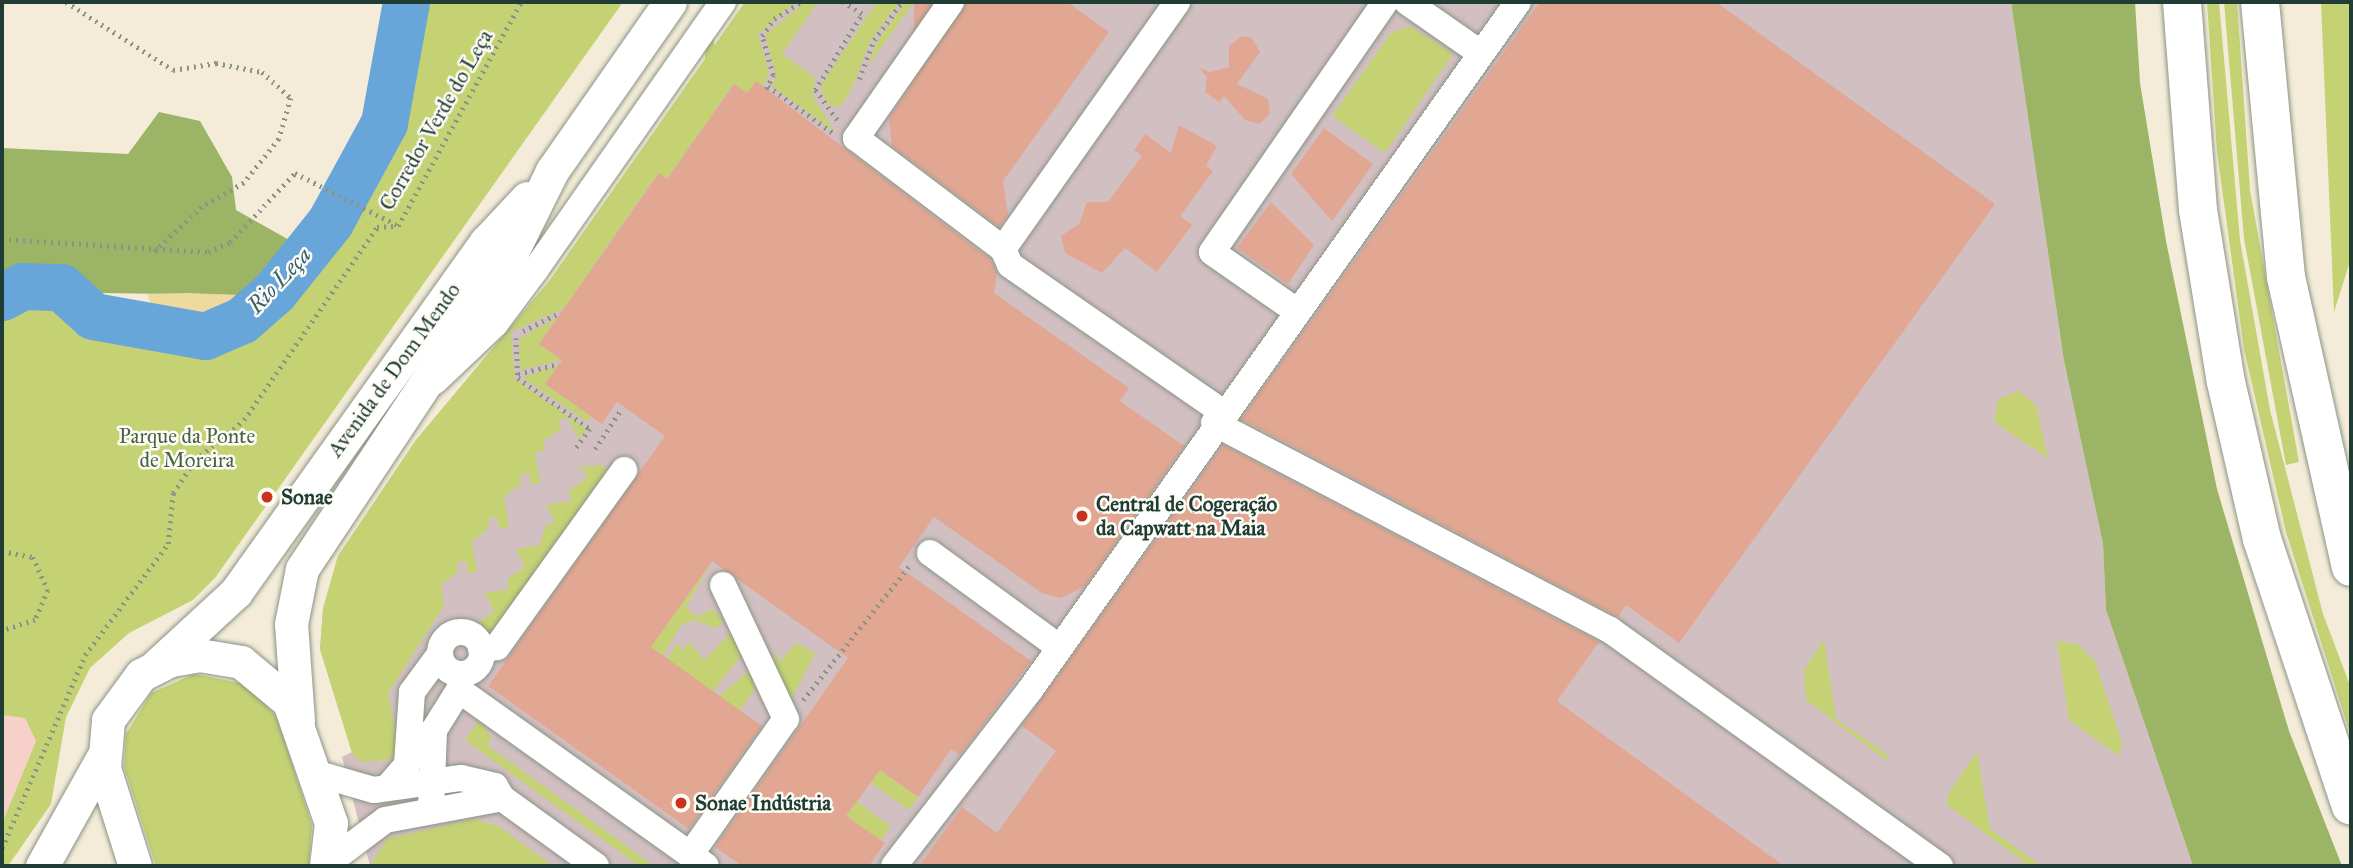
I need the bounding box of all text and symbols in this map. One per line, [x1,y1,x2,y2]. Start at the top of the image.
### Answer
street label: Corredor Verde do Leça [374,25,498,215]
water label: Rio Leça [241,241,317,319]
street label: Avenida de Dom Mendo [322,278,466,462]
park label: Parque da Ponte de Moreira [119,423,255,473]
place label: Sonae [281,484,333,510]
marker: Sonae [259,489,275,505]
place label: Central de Cogeração da Capwatt na Maia [1096,491,1277,541]
marker: Central de Cogeração da Capwatt na Maia [1074,508,1090,524]
place label: Sonae Indústria [695,790,831,816]
marker: Sonae Indústria [673,795,689,811]

